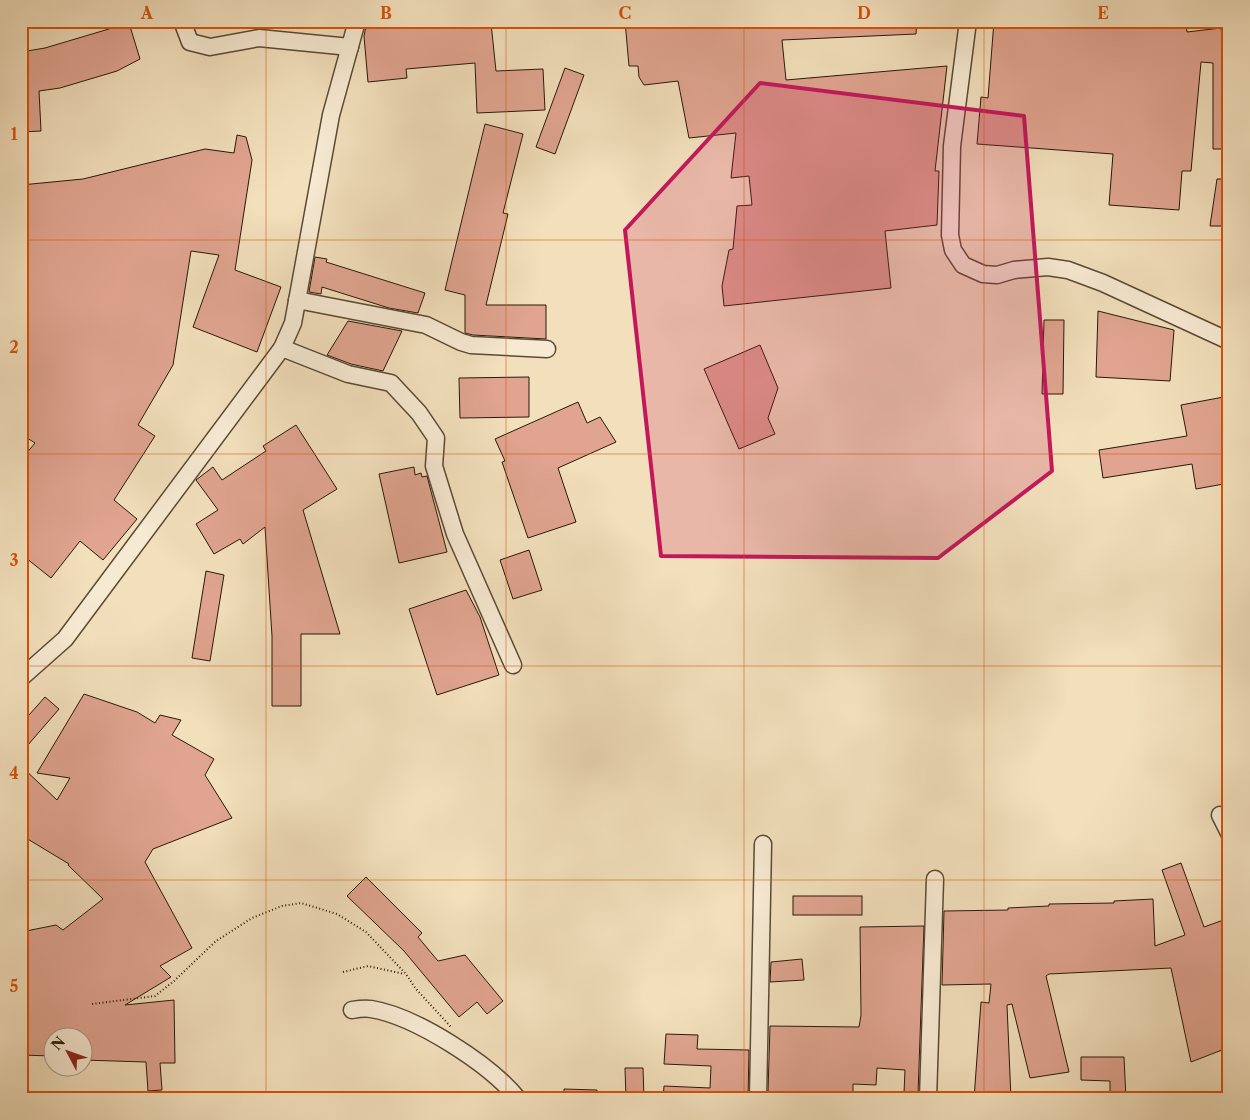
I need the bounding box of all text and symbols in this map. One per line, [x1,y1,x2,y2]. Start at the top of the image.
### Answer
text: A [140,3,154,23]
text: B [380,3,392,23]
text: C [619,3,631,23]
text: D [857,3,871,23]
text: E [1097,3,1109,23]
text: 1 [10,124,18,144]
text: 2 [9,337,19,357]
text: 3 [9,550,19,570]
text: 4 [9,763,19,783]
text: 5 [10,976,19,996]
north arrow [42,1028,92,1078]
text: N [47,1033,69,1054]

